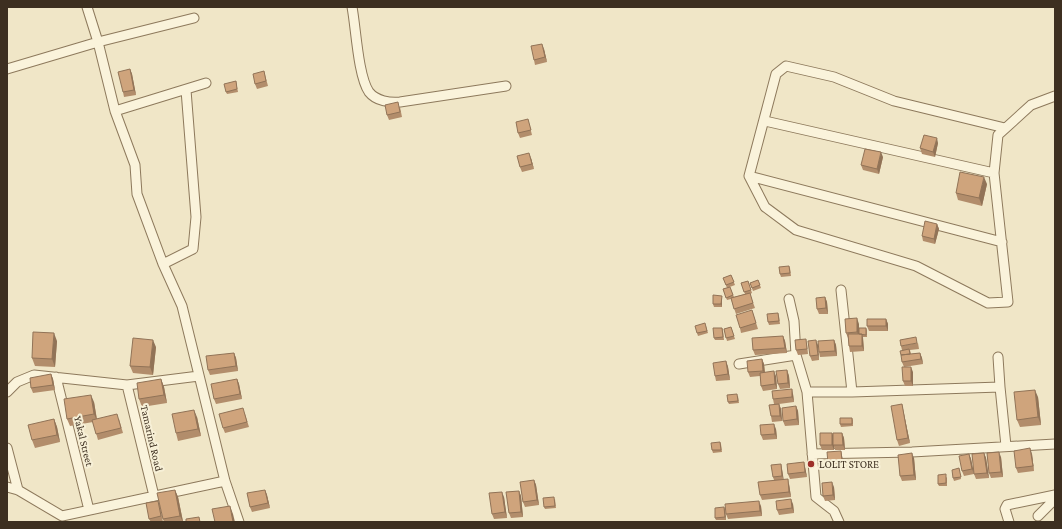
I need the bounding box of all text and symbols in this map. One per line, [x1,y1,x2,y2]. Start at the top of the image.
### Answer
street label: Tamarind Road [139,404,165,472]
street label: Yakal Street [72,415,96,468]
place label: LOLIT STORE [819,458,879,470]
marker: LOLIT STORE [806,459,816,469]

